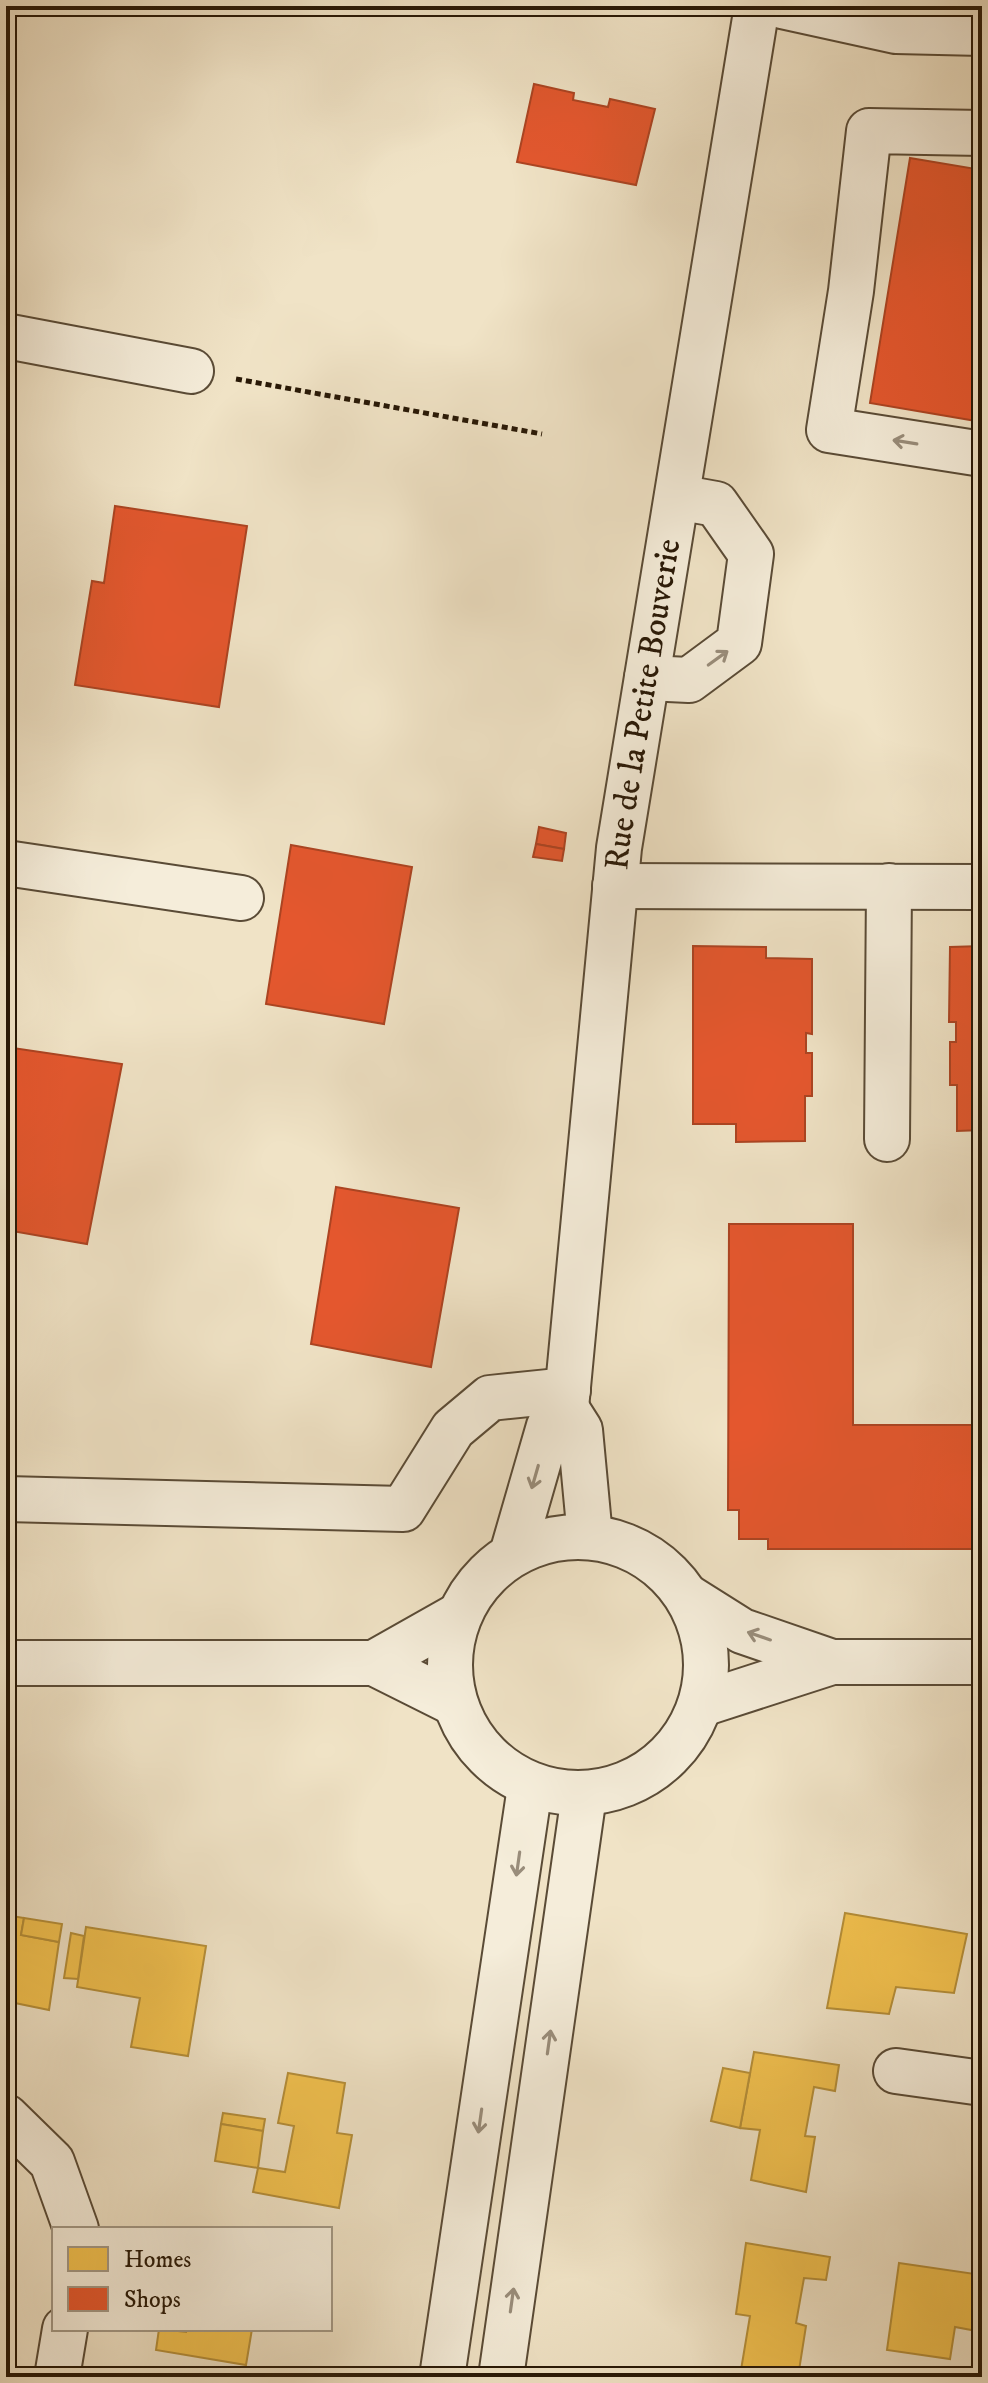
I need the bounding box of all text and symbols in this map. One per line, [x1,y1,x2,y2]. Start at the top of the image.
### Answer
one-way arrow [893,434,918,449]
street label: Rue de la Petite Bouverie [596,536,690,872]
one-way arrow [707,650,729,666]
one-way arrow [526,1464,541,1490]
one-way arrow [746,1628,771,1643]
one-way arrow [510,1851,525,1876]
one-way arrow [542,2030,557,2056]
one-way arrow [472,2108,487,2133]
legend [52,2227,332,2331]
text: Homes [124,2245,191,2275]
text: Shops [124,2285,181,2315]
one-way arrow [505,2288,520,2313]

